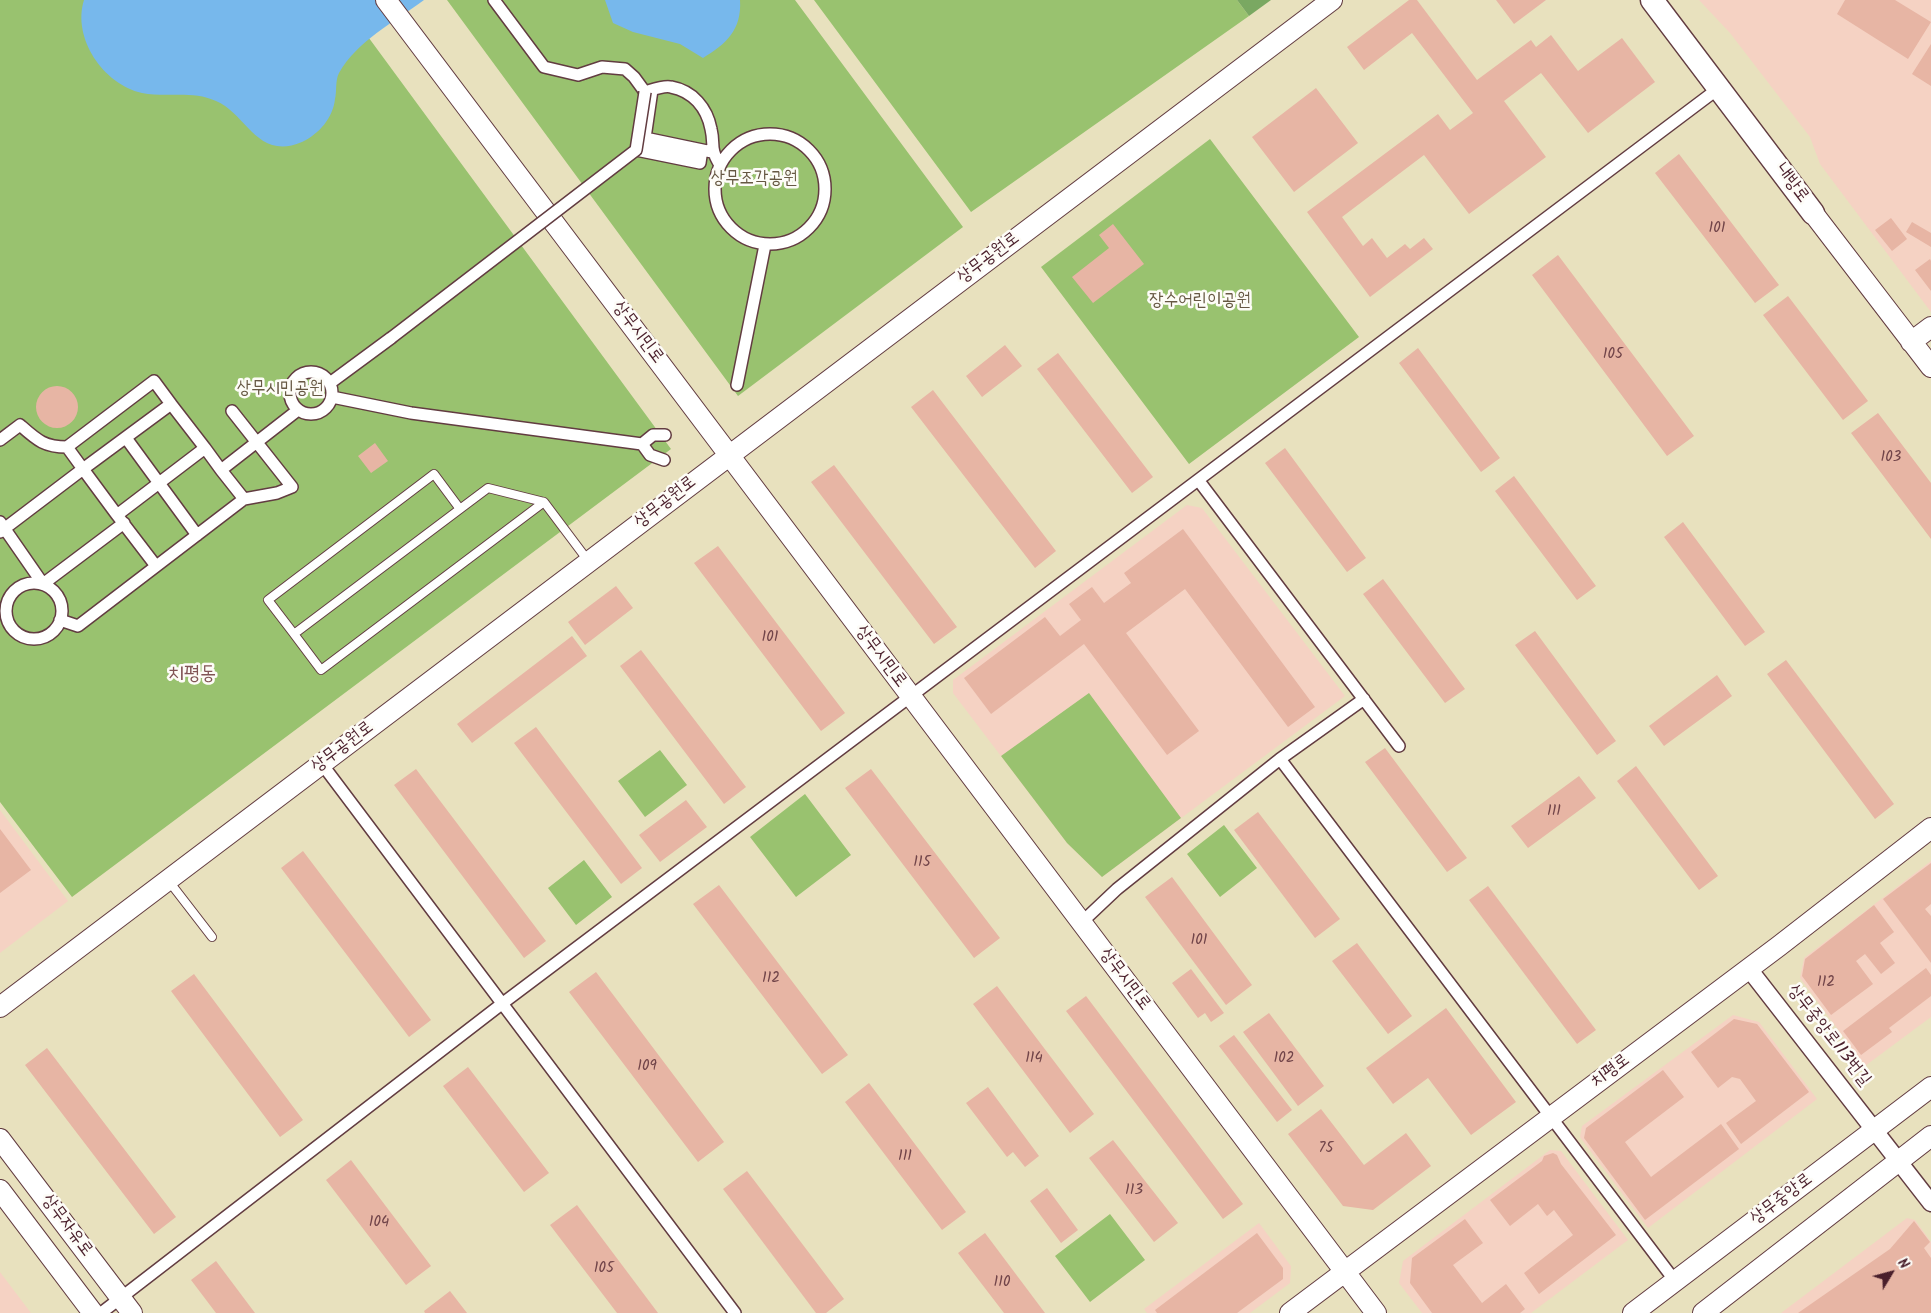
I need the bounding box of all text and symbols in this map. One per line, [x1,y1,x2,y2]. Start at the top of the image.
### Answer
street label: 내방로 [1769,160,1813,208]
park label: 상무조각공원 [711,169,797,191]
house number: 101 [1709,220,1725,238]
street label: 상무공원로 [954,229,1024,289]
park label: 장수어린이공원 [1149,291,1251,313]
street label: 상무시민로 [607,298,667,368]
house number: 105 [1603,346,1623,364]
park label: 상무시민공원 [237,379,323,401]
house number: 103 [1881,449,1901,467]
street label: 상무공원로 [631,472,701,534]
street label: 상무시민로 [850,622,910,692]
house number: 101 [762,629,778,647]
district label: 치평동 [168,664,216,688]
street label: 상무공원로 [308,718,378,778]
house number: 111 [1547,803,1561,821]
house number: 115 [913,854,931,872]
house number: 101 [1191,932,1207,950]
street label: 상무시민로 [1094,945,1154,1015]
house number: 112 [762,970,780,988]
house number: 112 [1817,974,1835,992]
street label: 상무중앙로113번길 [1782,981,1874,1091]
house number: 114 [1025,1050,1043,1068]
house number: 102 [1274,1050,1294,1068]
street label: 치평로 [1587,1050,1635,1094]
house number: 109 [637,1058,657,1076]
house number: 75 [1319,1140,1333,1158]
house number: 111 [898,1148,912,1166]
street label: 상무중앙로 [1747,1170,1817,1230]
house number: 113 [1125,1182,1143,1200]
street label: 상무자유로 [36,1191,96,1261]
house number: 104 [369,1214,389,1232]
north arrow [1866,1248,1916,1298]
text: N [1892,1254,1914,1274]
house number: 105 [594,1260,614,1278]
house number: 110 [994,1274,1010,1292]

